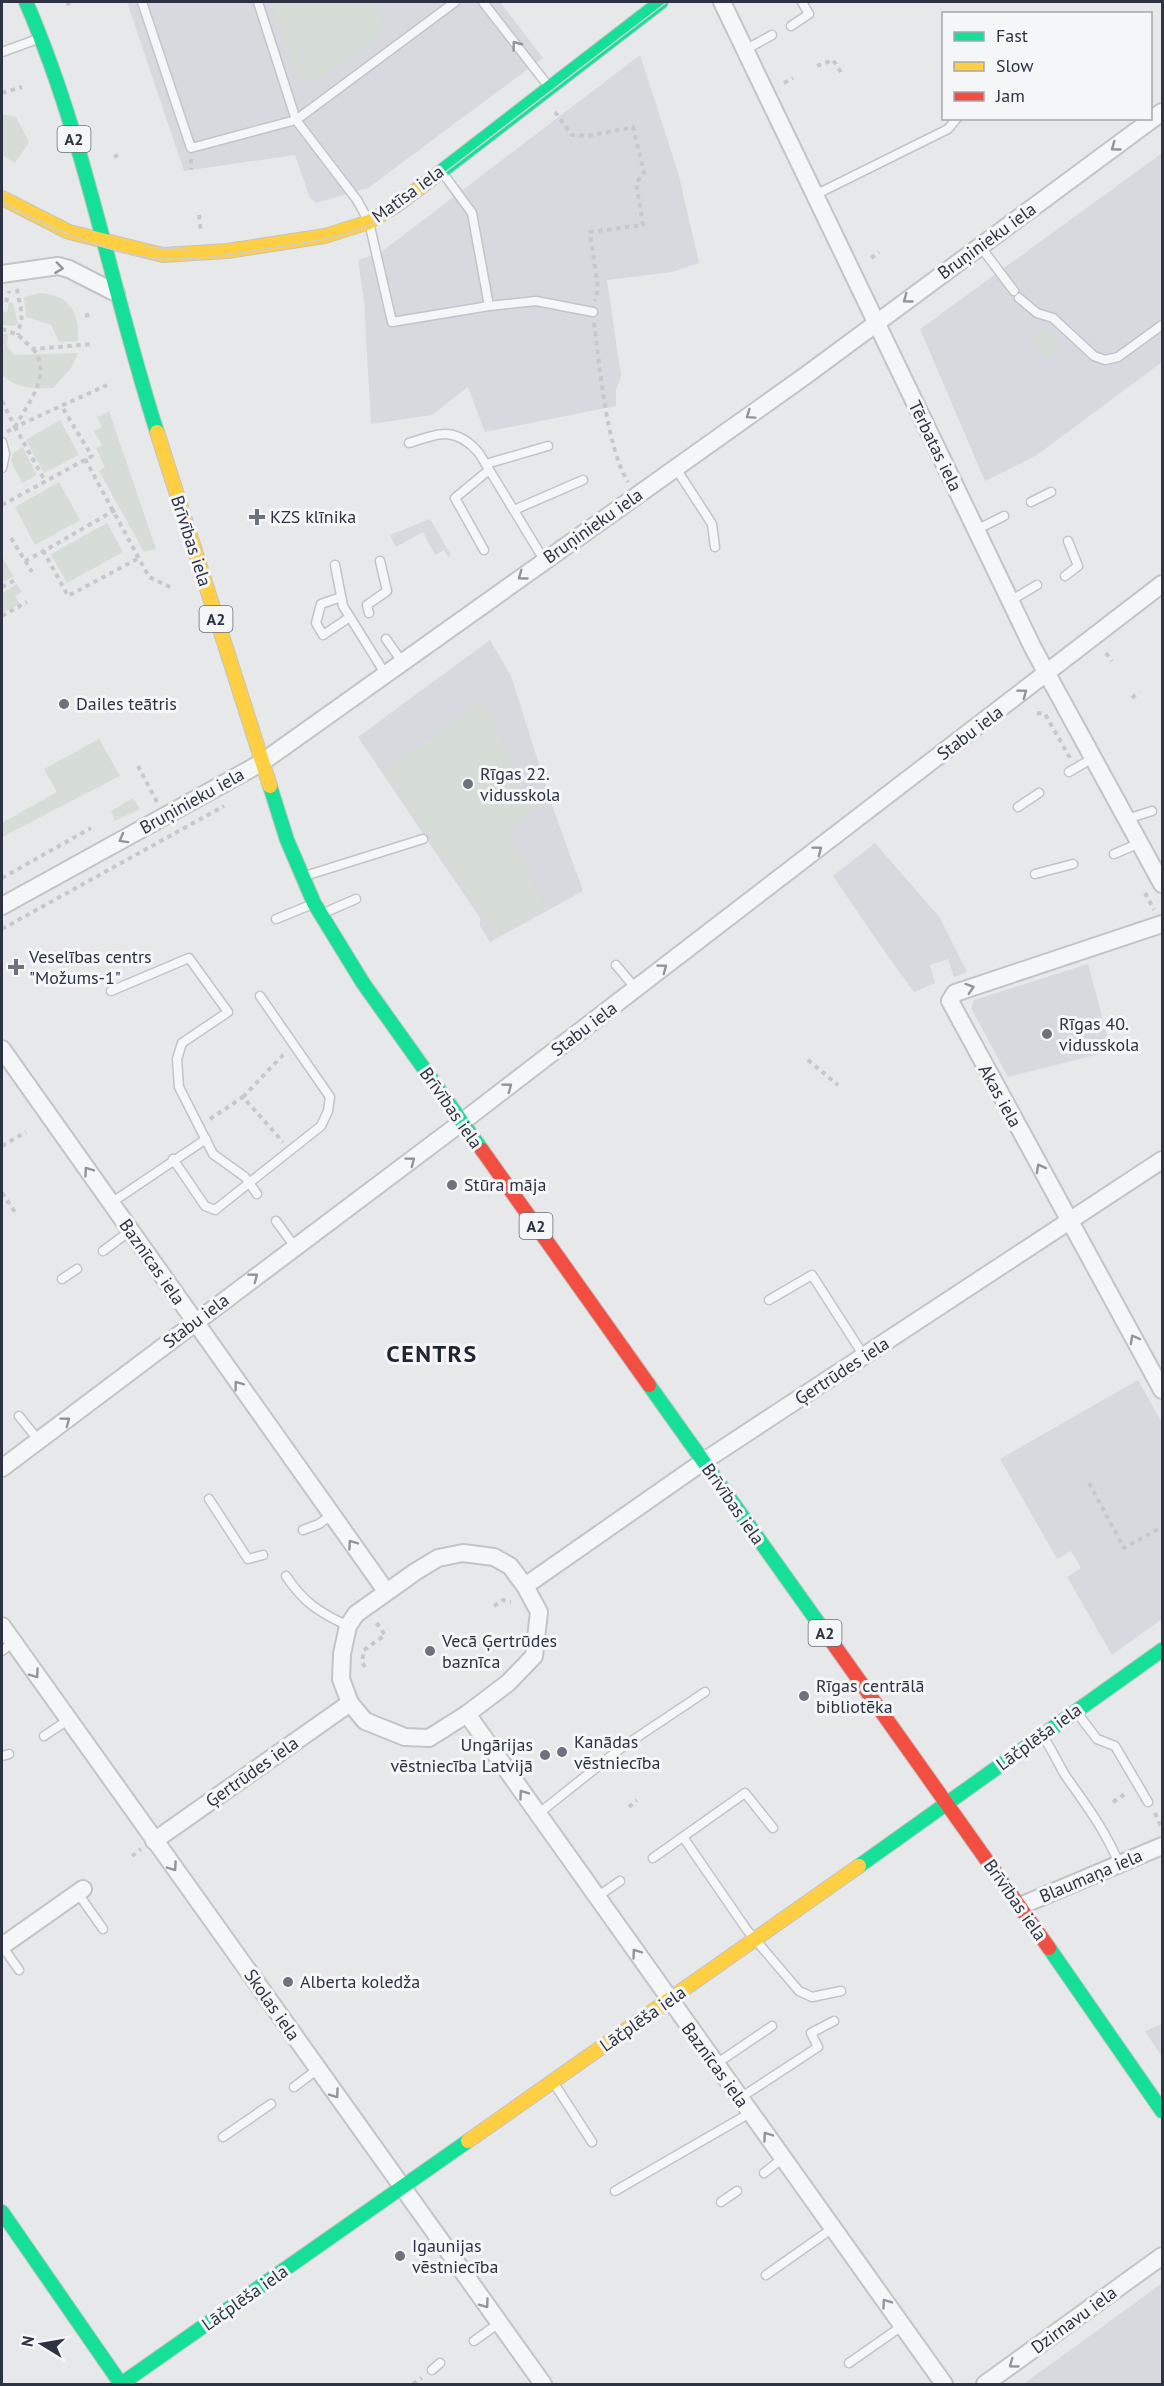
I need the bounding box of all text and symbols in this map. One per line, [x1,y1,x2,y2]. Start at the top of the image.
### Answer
legend [942,12,1152,120]
text: Fast [996,24,1028,47]
one-way arrow [513,40,524,51]
text: Slow [996,54,1034,77]
text: Jam [995,84,1025,107]
road number: A2 [58,126,90,152]
one-way arrow [1111,140,1122,151]
street label: Matīsa iela [367,160,448,227]
street label: Bruņinieku iela [933,197,1040,284]
one-way arrow [54,261,64,273]
one-way arrow [903,292,914,303]
street label: Tērbatas iela [904,397,967,495]
one-way arrow [745,407,756,418]
street label: Bruņinieku iela [539,483,647,568]
street label: Brīvības iela [166,493,217,589]
place label: KZS klīnika [270,505,356,528]
marker: KZS klīnika [248,508,266,526]
one-way arrow [518,569,529,580]
road number: A2 [200,606,232,632]
one-way arrow [1016,689,1027,700]
place label: Dailes teātris [76,692,177,715]
marker: Dailes teātris [57,697,71,711]
street label: Stabu iela [932,700,1007,765]
street label: Bruņinieku iela [135,762,248,839]
place label: Rīgas 22. vidusskola [480,762,560,806]
marker: Rīgas 22. vidusskola [461,777,475,791]
one-way arrow [119,832,130,843]
one-way arrow [811,846,822,857]
place label: Veselības centrs "Možums-1" [28,945,152,989]
marker: Veselības centrs "Možums-1" [7,958,25,976]
one-way arrow [656,965,667,976]
one-way arrow [964,983,975,995]
street label: Stabu iela [546,996,621,1061]
place label: Rīgas 40. vidusskola [1059,1012,1139,1056]
marker: Rīgas 40. vidusskola [1040,1027,1054,1041]
street label: Akas iela [974,1060,1027,1131]
street label: Brīvības iela [415,1063,488,1153]
one-way arrow [502,1083,513,1094]
one-way arrow [404,1157,415,1168]
one-way arrow [1036,1164,1047,1175]
one-way arrow [84,1167,95,1178]
place label: Stūra māja [464,1173,547,1196]
marker: Stūra māja [445,1178,459,1192]
road number: A2 [520,1213,552,1239]
street label: Baznīcas iela [114,1214,190,1309]
one-way arrow [248,1273,259,1284]
street label: Stabu iela [158,1288,233,1353]
street label: Ģertrūdes iela [790,1331,893,1410]
one-way arrow [1130,1335,1141,1345]
district label: CENTRS [386,1338,478,1369]
one-way arrow [234,1381,245,1392]
one-way arrow [59,1417,70,1428]
street label: Brīvības iela [697,1459,770,1549]
one-way arrow [348,1539,359,1550]
road number: A2 [808,1620,842,1646]
place label: Vecā Ģertrūdes baznīca [441,1629,557,1673]
marker: Vecā Ģertrūdes baznīca [423,1644,437,1658]
one-way arrow [28,1667,39,1678]
place label: Rīgas centrālā bibliotēka [816,1674,924,1718]
marker: Rīgas centrālā bibliotēka [797,1689,811,1703]
street label: Lāčplēša iela [992,1698,1086,1775]
place label: Kanādas vēstniecība [574,1730,661,1774]
street label: Ģertrūdes iela [201,1731,303,1812]
place label: Ungārijas vēstniecība Latvijā [390,1733,533,1777]
marker: Kanādas vēstniecība [555,1745,569,1759]
marker: Ungārijas vēstniecība Latvijā [538,1748,552,1762]
one-way arrow [520,1789,531,1800]
street label: Blaumaņa iela [1036,1844,1146,1908]
street label: Brīvības iela [979,1855,1052,1945]
one-way arrow [166,1860,177,1871]
one-way arrow [632,1948,643,1959]
street label: Skolas iela [239,1964,305,2045]
place label: Alberta koledža [300,1970,420,1993]
marker: Alberta koledža [281,1975,295,1989]
street label: Lāčplēša iela [595,1981,690,2057]
street label: Baznīcas iela [677,2018,754,2112]
one-way arrow [328,2087,339,2098]
one-way arrow [763,2131,774,2142]
place label: Igaunijas vēstniecība [412,2234,499,2278]
marker: Igaunijas vēstniecība [393,2249,407,2263]
street label: Lāčplēša iela [197,2260,292,2336]
street label: Dzirnavu iela [1026,2281,1121,2358]
one-way arrow [478,2298,489,2309]
one-way arrow [882,2298,893,2309]
north arrow [12,2314,72,2374]
text: N [16,2334,38,2348]
one-way arrow [1009,2357,1020,2368]

